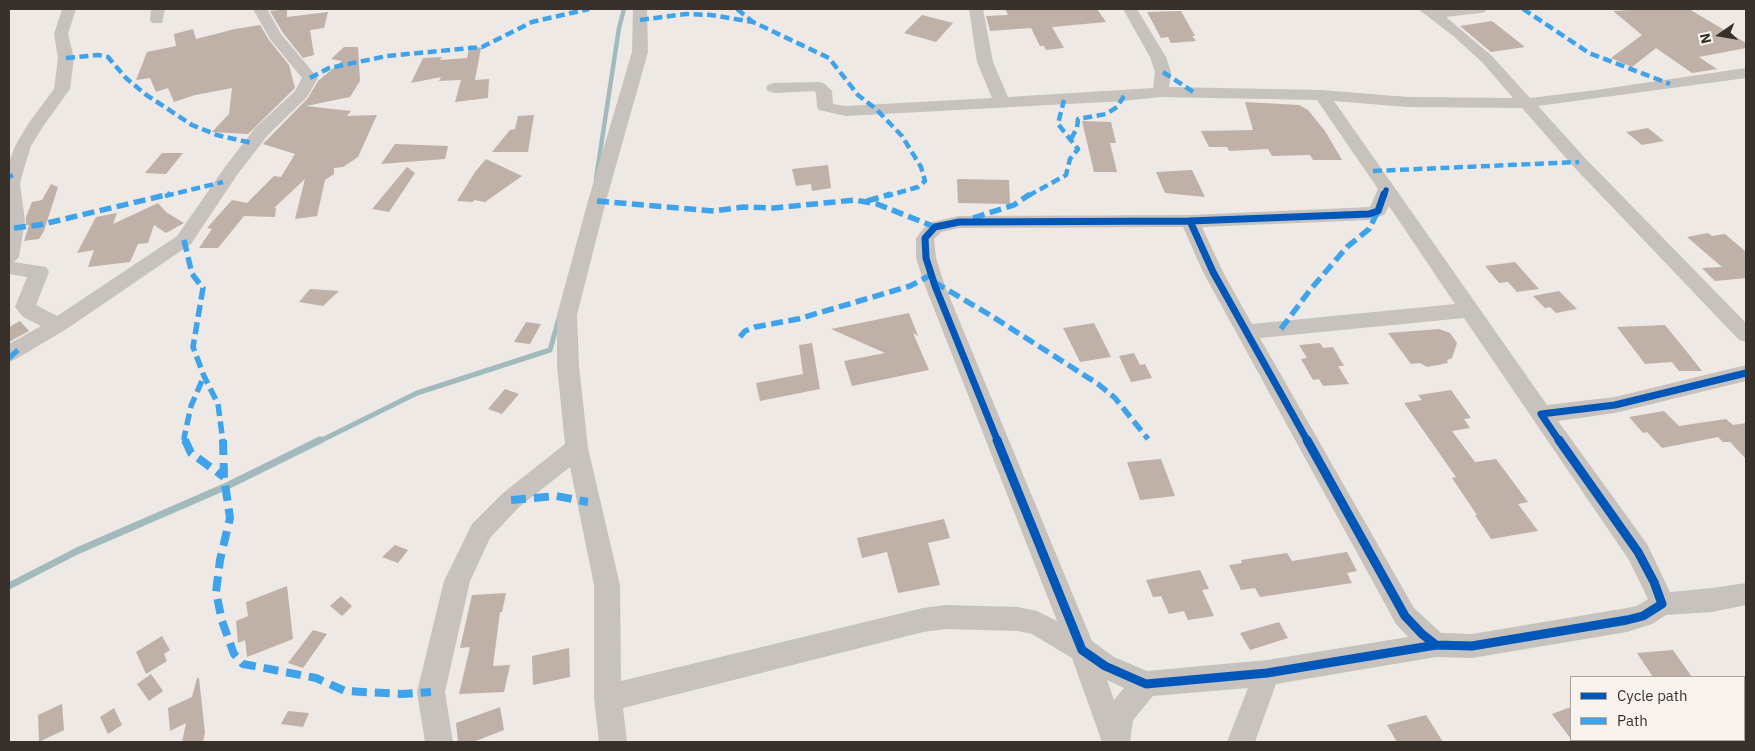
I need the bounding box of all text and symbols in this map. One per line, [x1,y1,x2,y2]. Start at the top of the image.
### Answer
north arrow [1695,10,1745,60]
text: N [1695,31,1715,45]
legend [1570,676,1745,741]
text: Cycle path [1617,686,1688,705]
text: Path [1617,711,1648,730]

